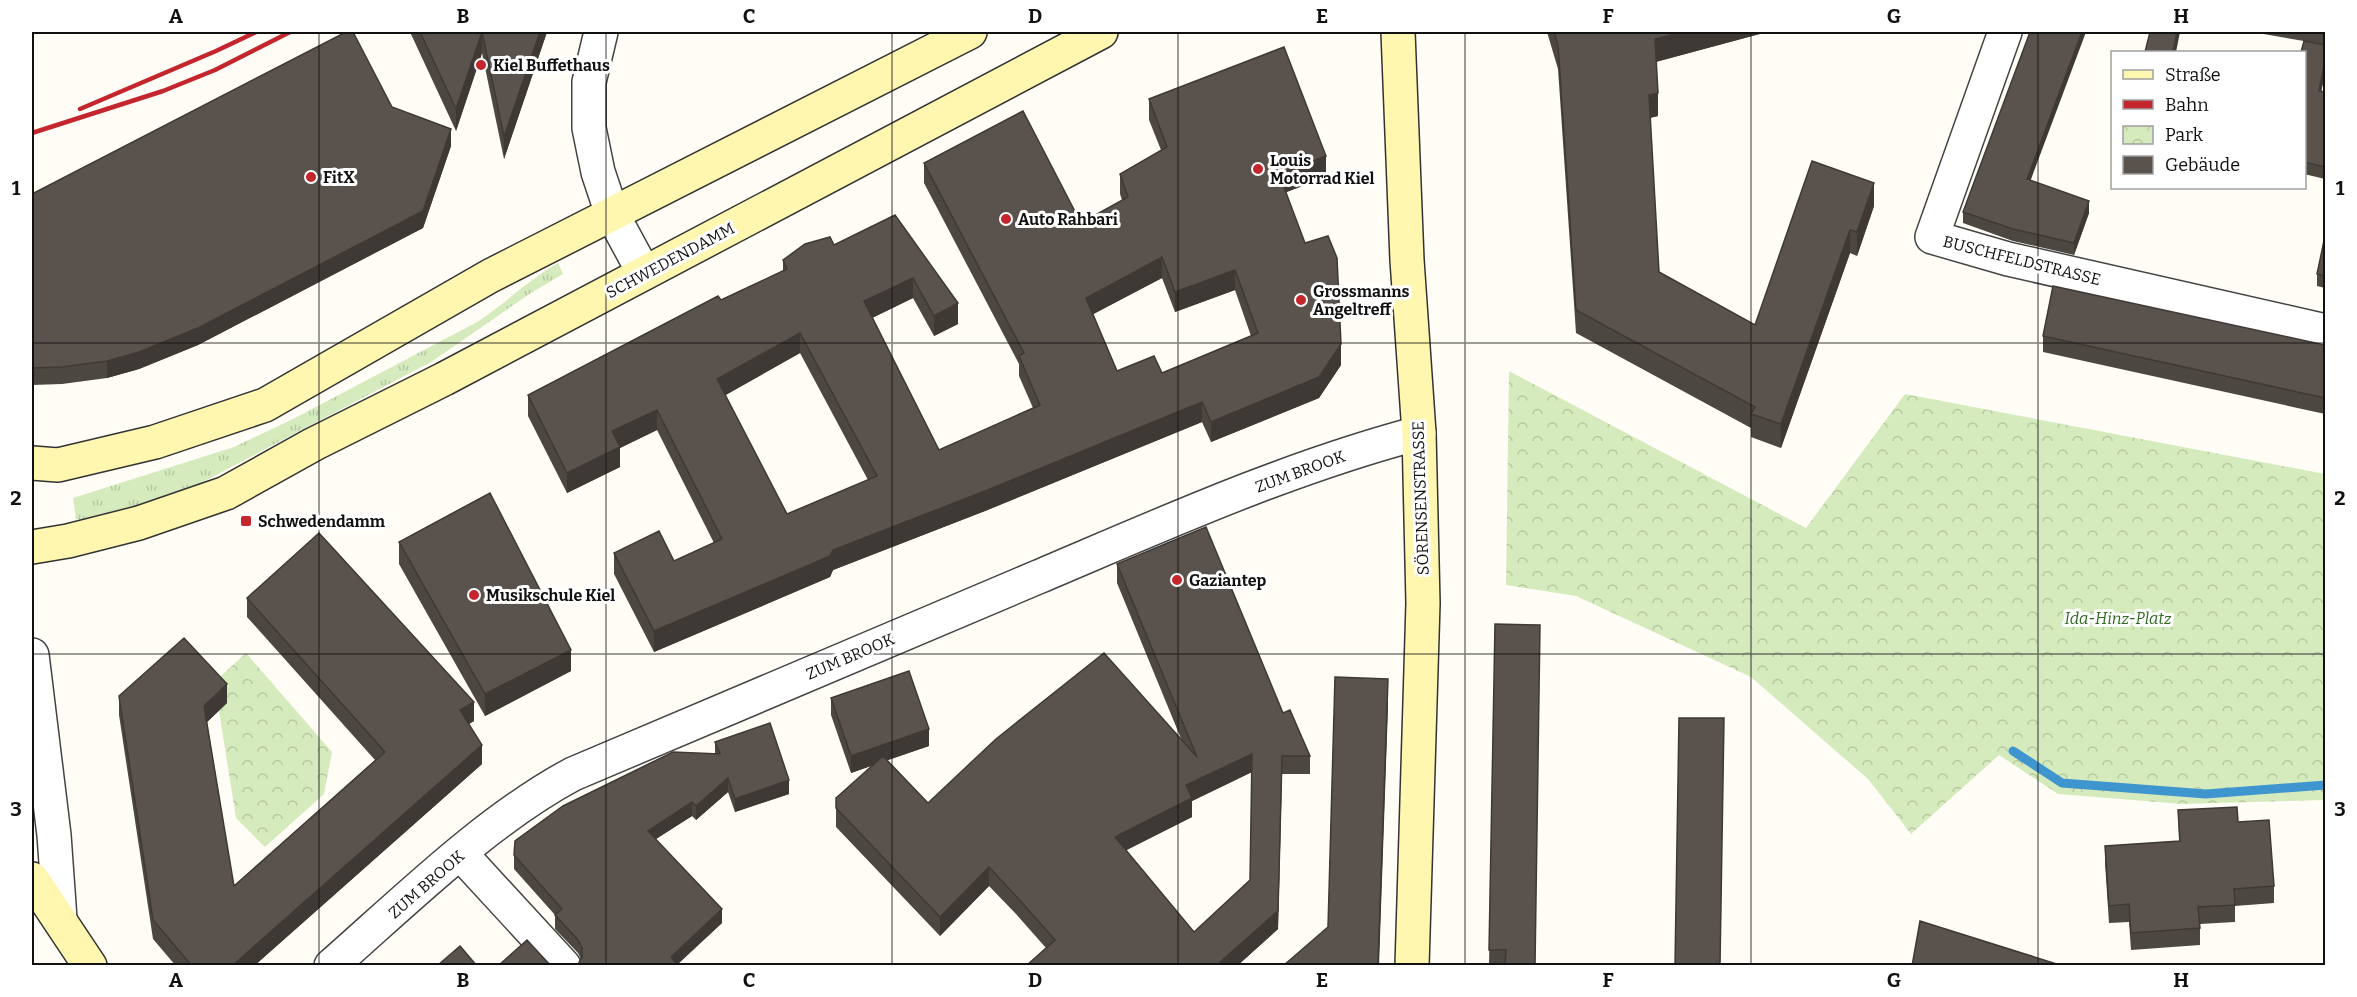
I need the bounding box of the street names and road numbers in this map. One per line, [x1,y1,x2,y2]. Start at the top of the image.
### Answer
street label: SCHWEDENDAMM [603,219,738,302]
street label: BUSCHFELDSTRASSE [1941,232,2103,289]
street label: SÖRENSENSTRASSE [1408,421,1433,575]
street label: ZUM BROOK [1253,446,1348,497]
street label: ZUM BROOK [803,629,898,684]
street label: ZUM BROOK [385,846,469,922]

